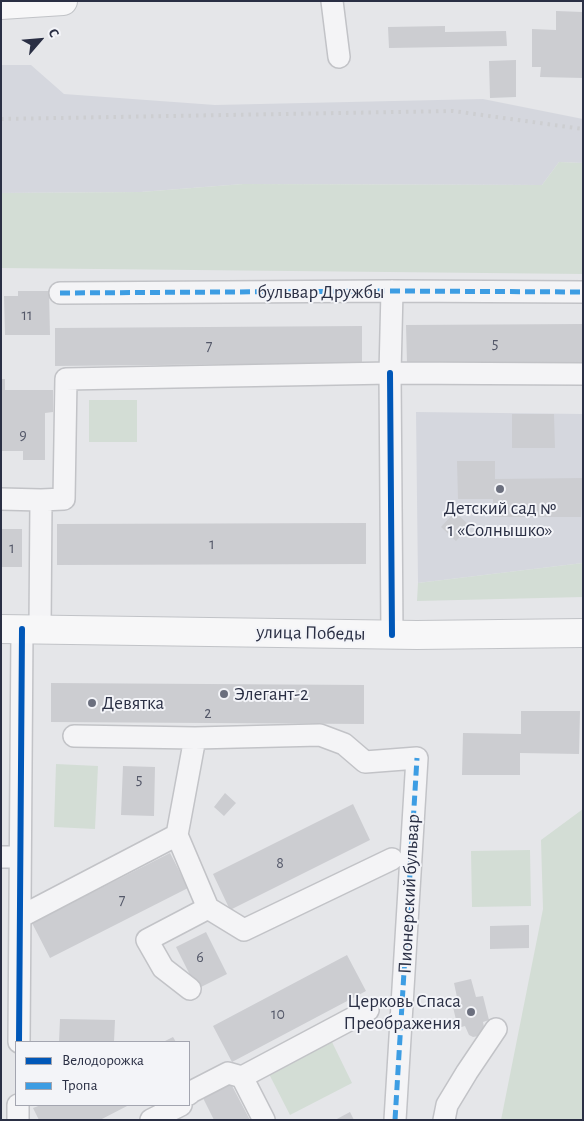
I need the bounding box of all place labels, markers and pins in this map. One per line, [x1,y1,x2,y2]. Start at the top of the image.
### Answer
marker: Детский сад № 1 «Солнышко» [494,483,506,495]
place label: Детский сад № 1 «Солнышко» [444,497,556,541]
place label: Элегант-2 [234,683,309,705]
marker: Элегант-2 [218,688,230,700]
place label: Девятка [102,692,164,714]
marker: Девятка [86,697,98,709]
place label: Церковь Спаса Преображения [344,990,461,1034]
marker: Церковь Спаса Преображения [465,1006,477,1018]

